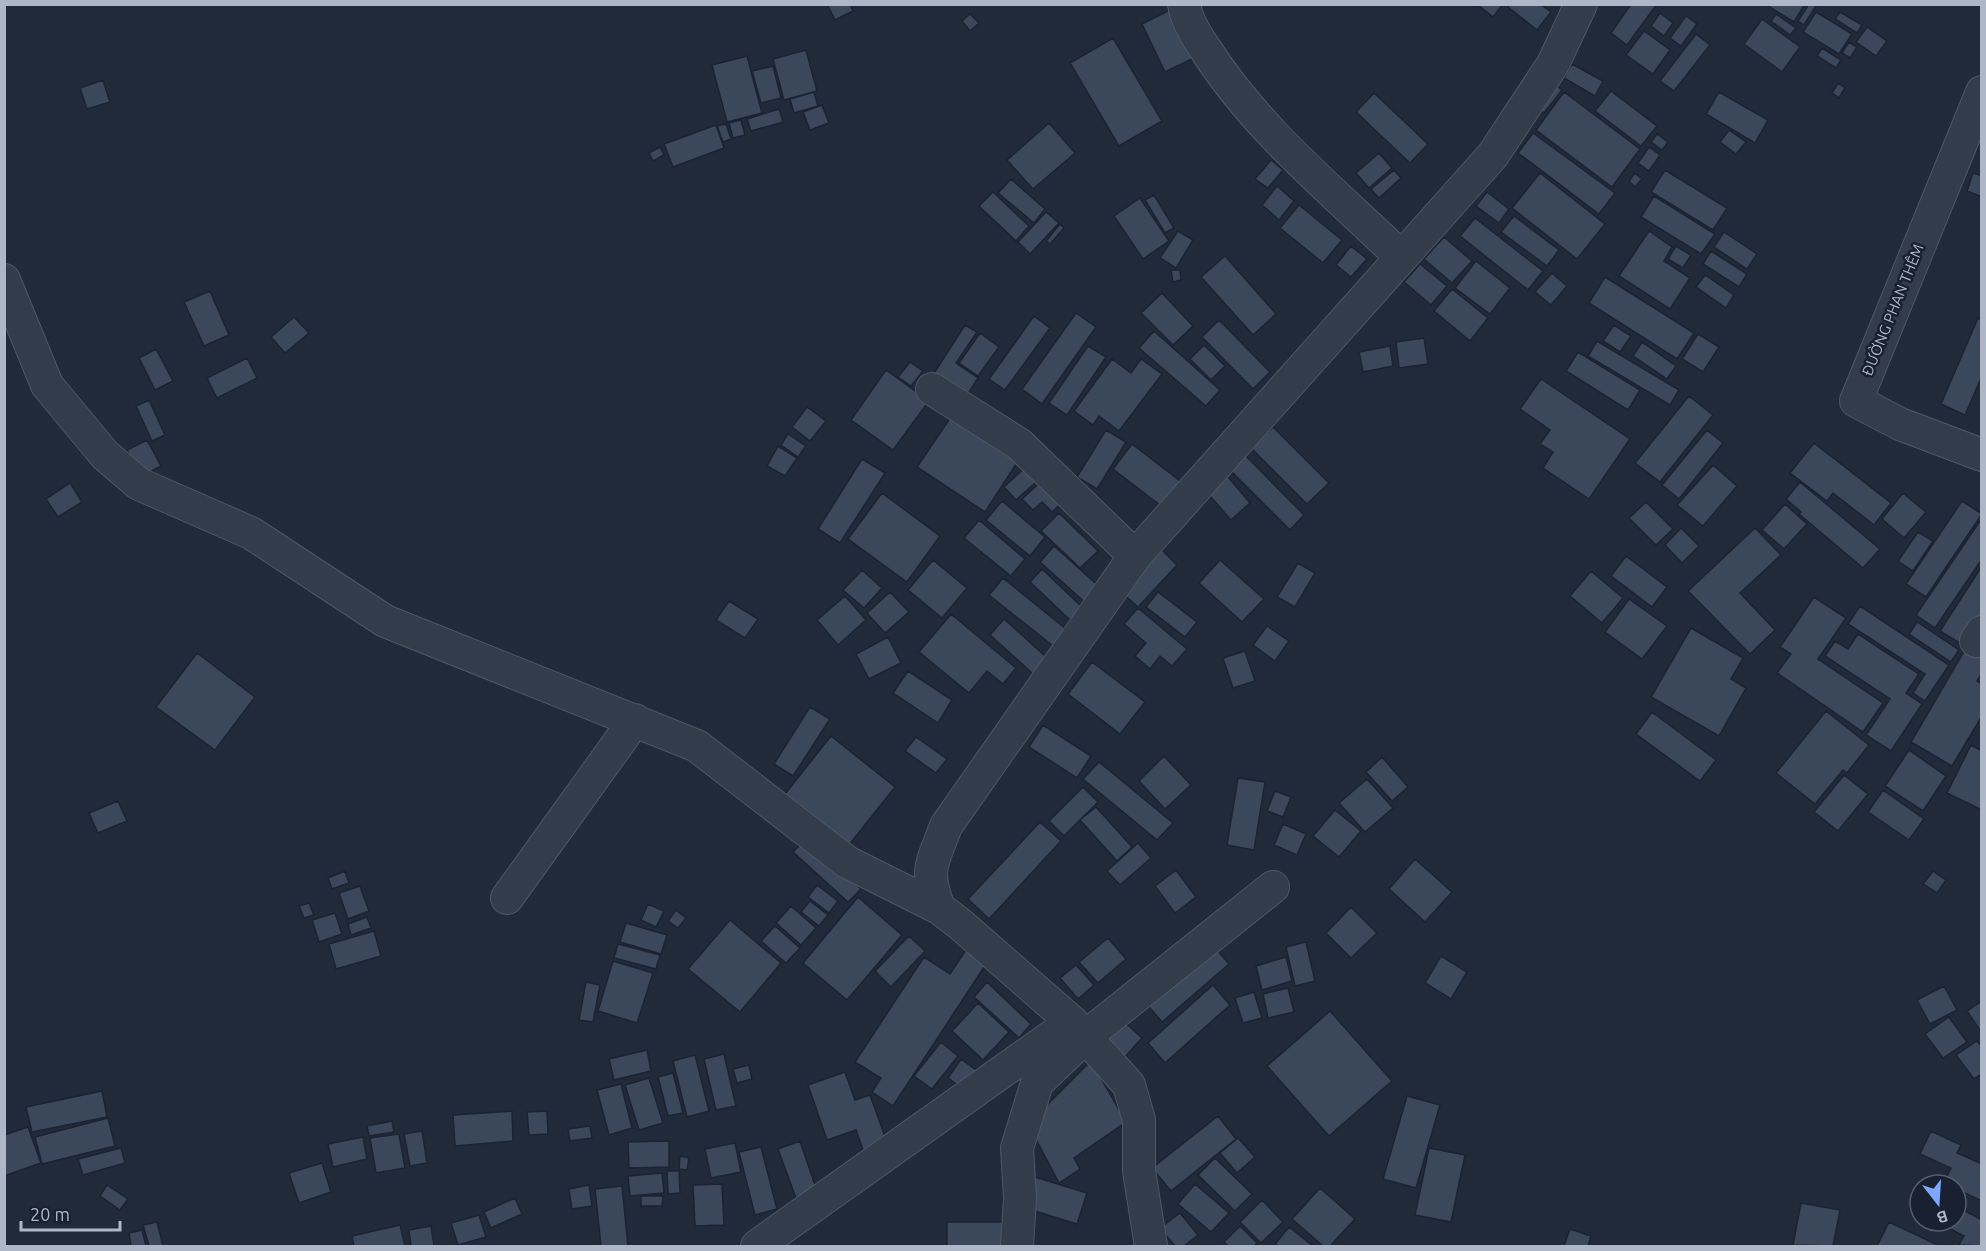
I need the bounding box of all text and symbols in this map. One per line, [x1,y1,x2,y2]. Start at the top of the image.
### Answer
street label: ĐƯỜNG PHAN THÊM [1858,241,1927,378]
north arrow [1908,1173,1968,1233]
scale bar [21,1194,120,1232]
text: 20 m [30,1204,70,1224]
text: B [1935,1207,1950,1228]

